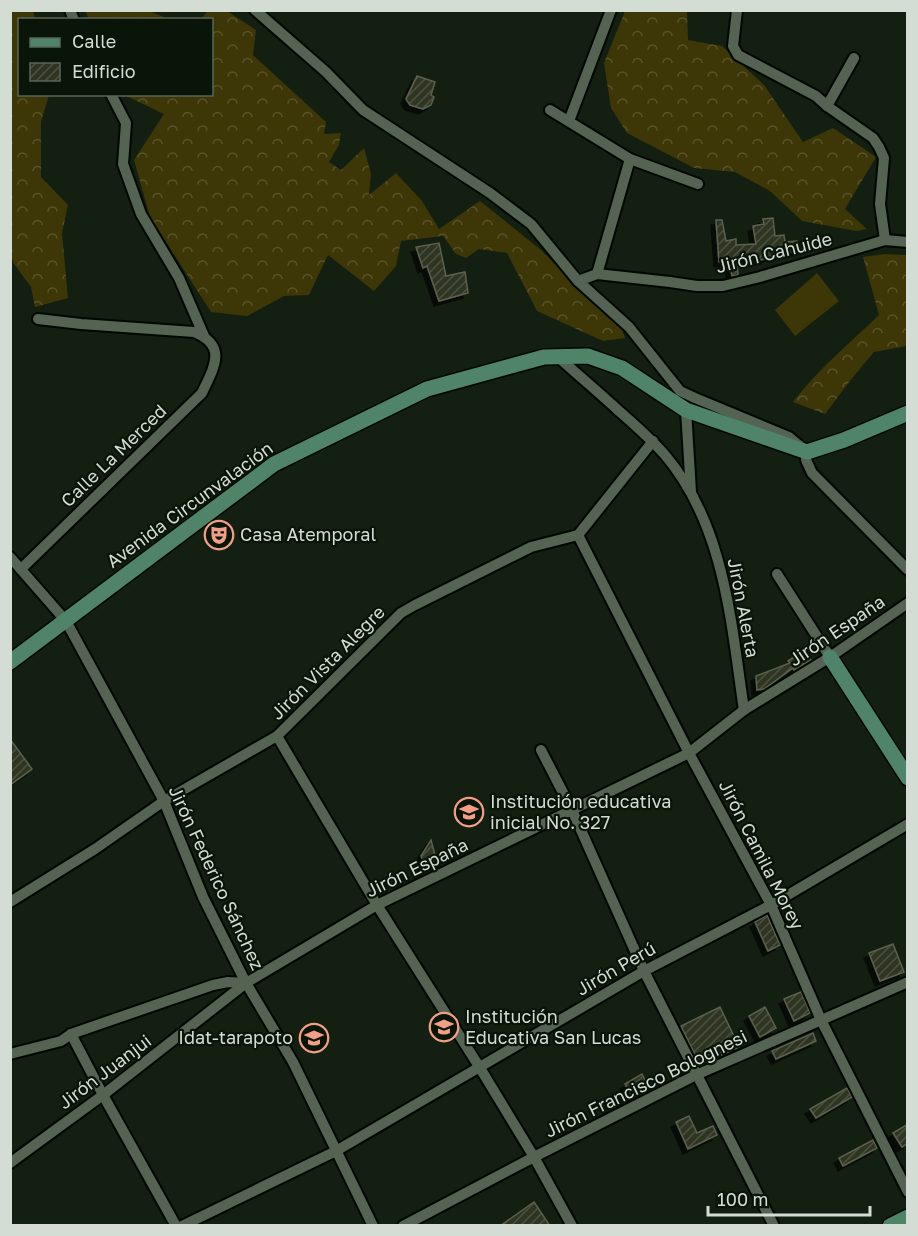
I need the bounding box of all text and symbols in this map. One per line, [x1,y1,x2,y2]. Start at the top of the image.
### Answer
legend [18,18,213,96]
text: Calle [72,30,116,52]
text: Edificio [72,60,136,82]
street label: Jirón Cahuide [713,227,834,277]
street label: Calle La Merced [56,399,171,511]
street label: Avenida Circunvalación [102,436,277,572]
theatre icon: Casa Atemporal [203,519,235,551]
place label: Casa Atemporal [240,523,376,545]
street label: Jirón Alerta [724,556,764,659]
street label: Jirón España [784,590,889,670]
street label: Jirón Vista Alegre [266,601,389,724]
street label: Jirón Camila Morey [715,776,809,933]
street label: Jirón Federico Sánchez [165,782,269,973]
place label: Institución educativa inicial No. 327 [490,790,671,833]
school or university icon: Institución educativa inicial No. 327 [453,796,485,828]
street label: Jirón España [362,833,471,901]
street label: Jirón Perú [572,937,659,1000]
place label: Institución Educativa San Lucas [465,1005,641,1048]
school or university icon: Institución Educativa San Lucas [428,1011,460,1043]
school or university icon: Idat-tarapoto [298,1022,330,1054]
street label: Jirón Francisco Bolognesi [541,1024,750,1142]
place label: Idat-tarapoto [178,1026,293,1048]
street label: Jirón Juanjui [54,1029,155,1113]
scale bar [708,1179,870,1217]
text: 100 m [717,1188,768,1210]

